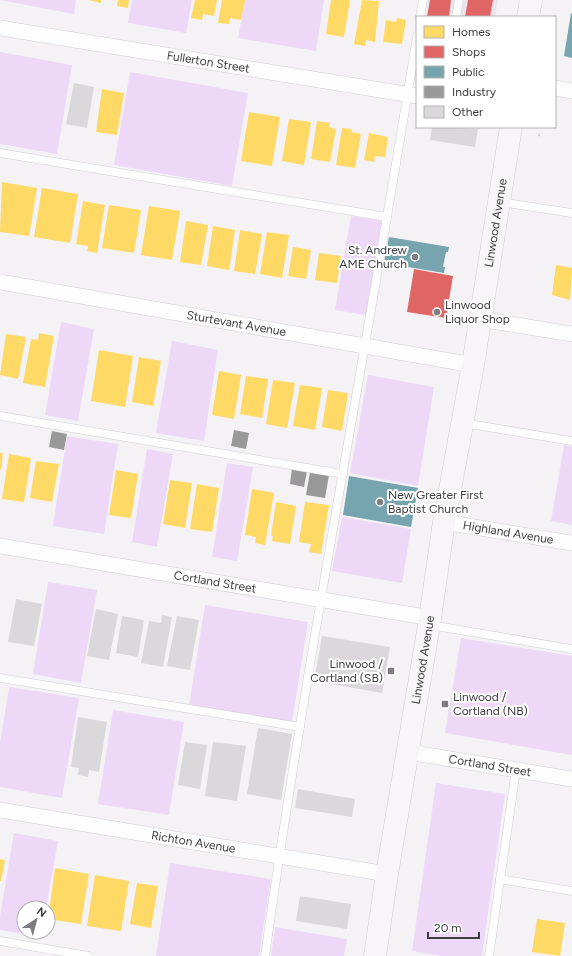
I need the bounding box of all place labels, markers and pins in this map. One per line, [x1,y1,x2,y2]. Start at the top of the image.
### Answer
place label: St. Andrew AME Church [339,243,408,271]
marker: St. Andrew AME Church [410,252,420,262]
place label: Linwood Liquor Shop [445,298,510,326]
marker: Linwood Liquor Shop [432,307,442,317]
place label: New Greater First Baptist Church [388,488,484,516]
marker: New Greater First Baptist Church [375,497,385,507]
place label: Linwood / Cortland (SB) [310,657,383,685]
marker: Linwood / Cortland (SB) [386,666,396,676]
place label: Linwood / Cortland (NB) [453,690,528,718]
marker: Linwood / Cortland (NB) [440,699,450,709]

